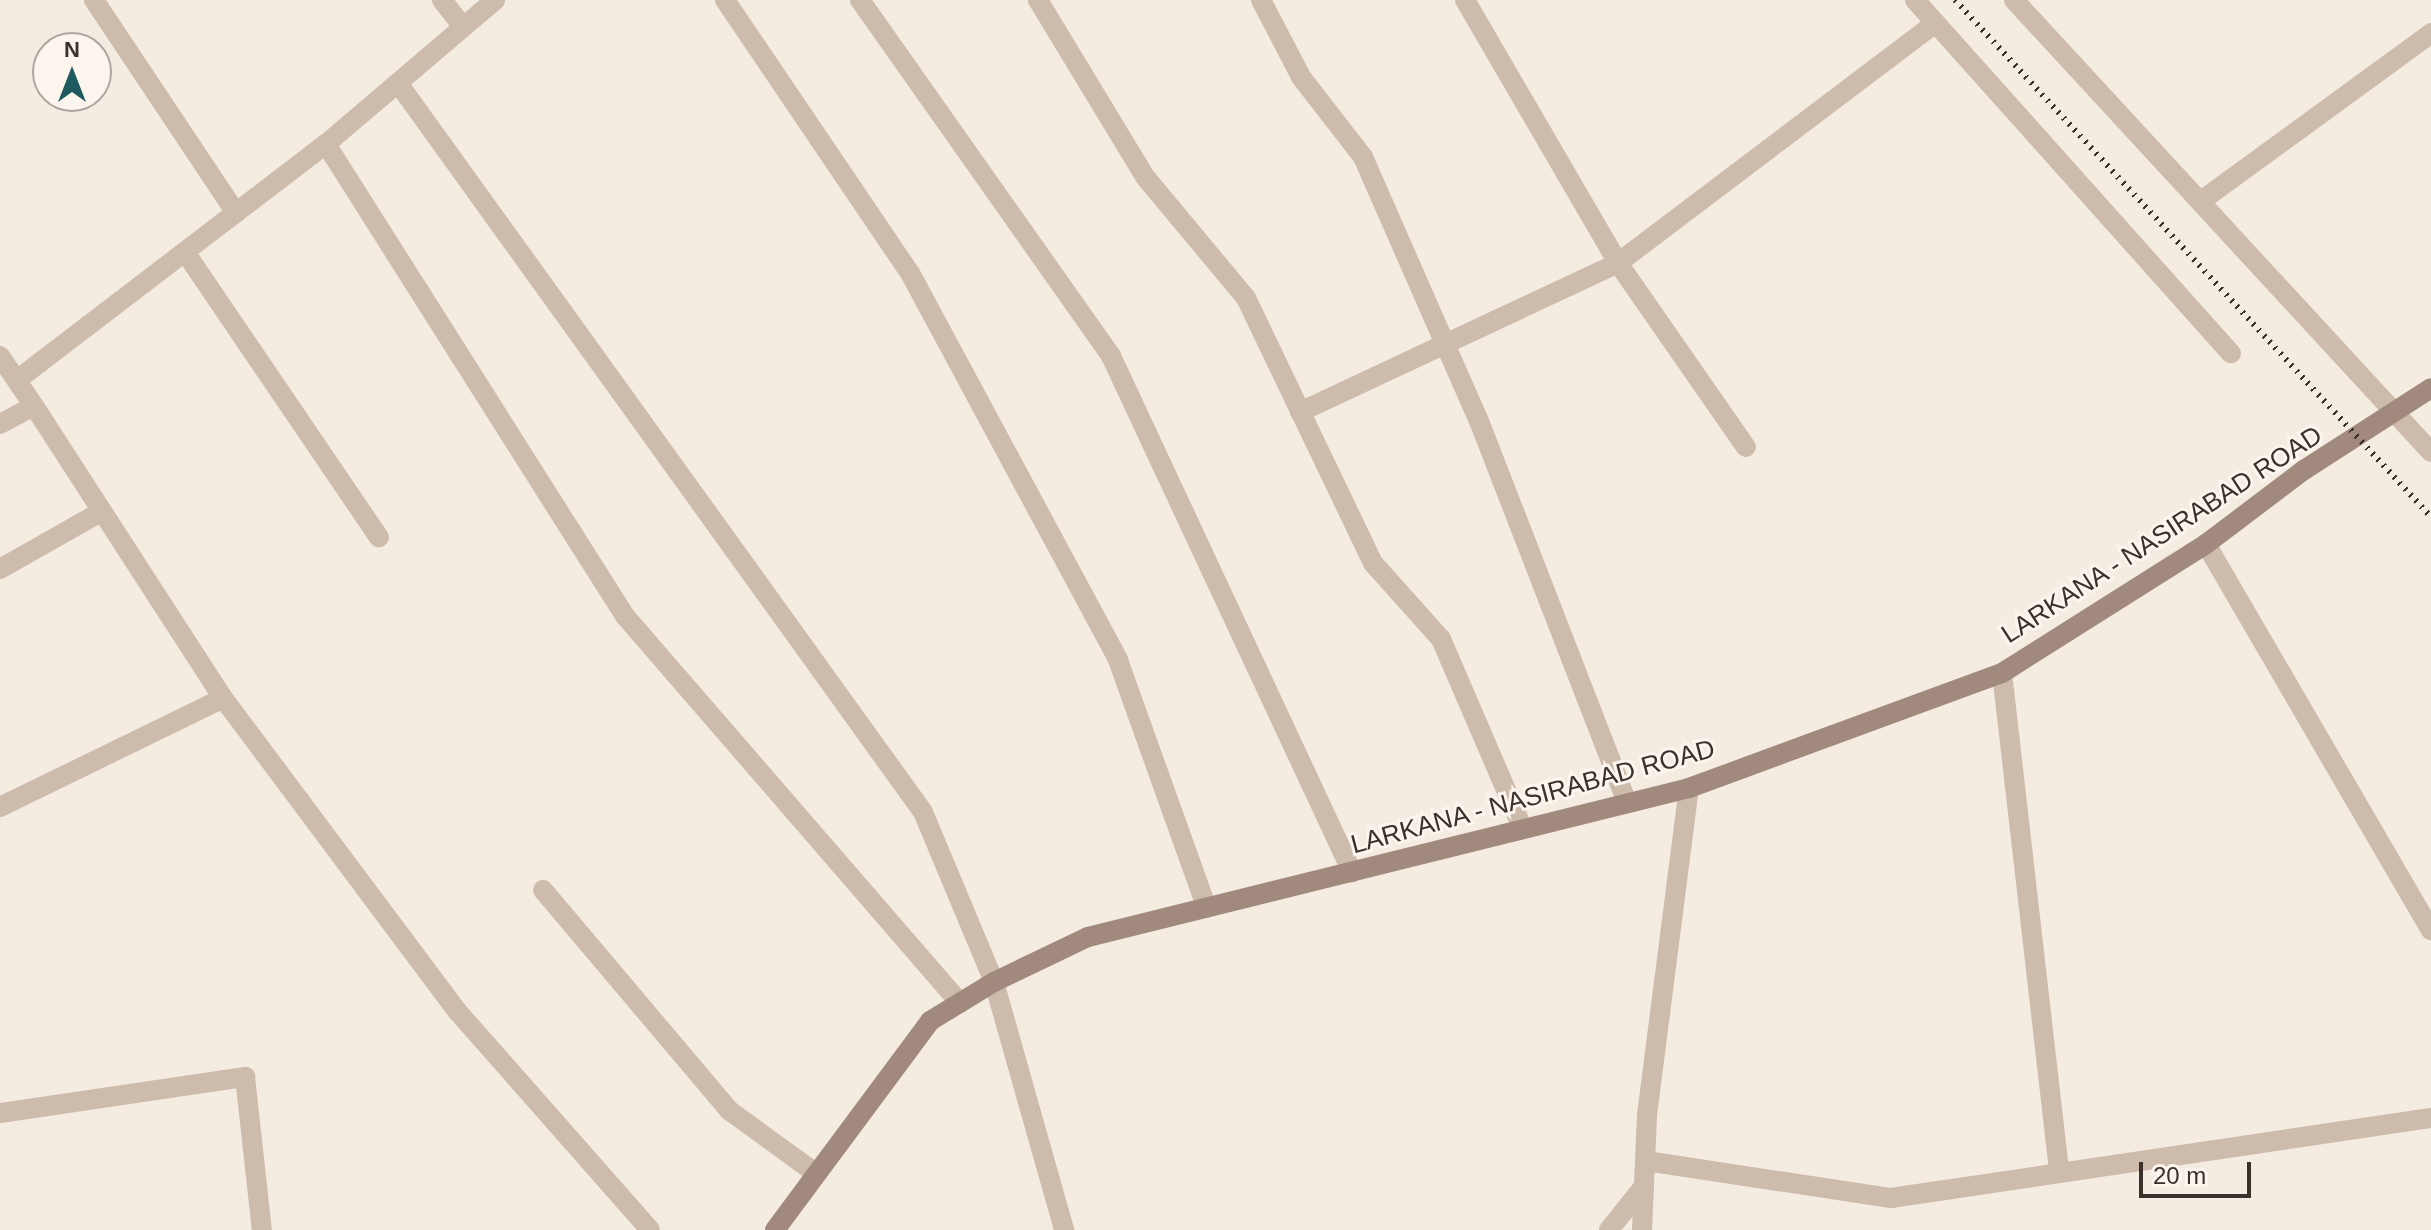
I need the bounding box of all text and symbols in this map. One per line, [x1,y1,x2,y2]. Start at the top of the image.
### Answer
north arrow [32,32,112,112]
text: N [64,37,80,62]
street label: LARKANA - NASIRABAD ROAD [1995,419,2329,651]
street label: LARKANA - NASIRABAD ROAD [1347,733,1719,861]
scale bar [2143,1146,2255,1196]
text: 20 m [2153,1162,2206,1189]

